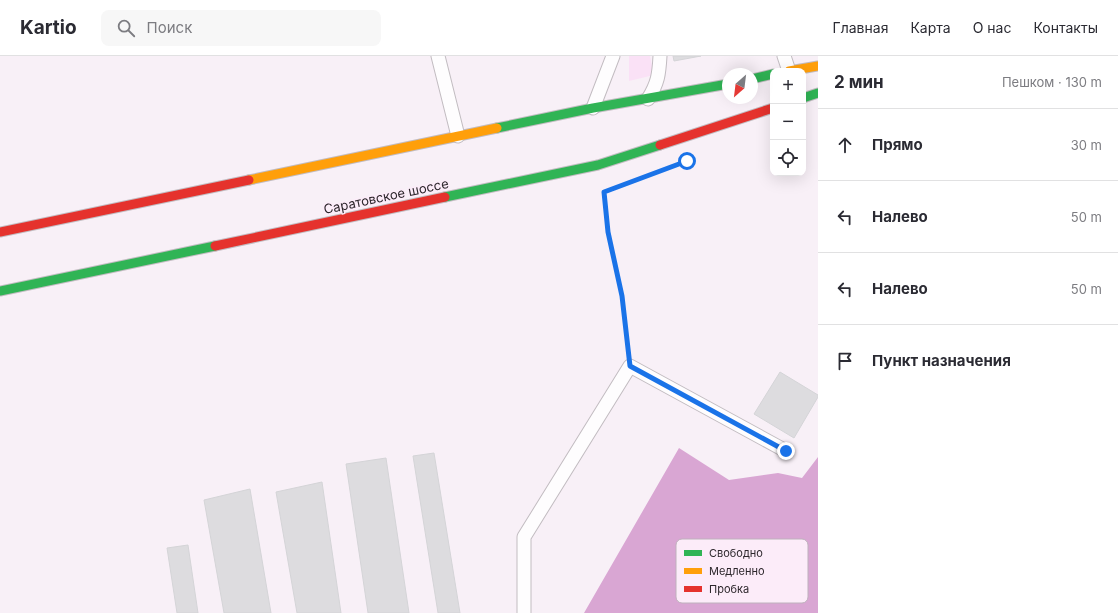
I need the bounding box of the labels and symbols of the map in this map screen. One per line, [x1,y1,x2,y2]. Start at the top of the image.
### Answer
north arrow [722,68,758,104]
route start [678,152,696,170]
street label: Саратовское шоссе [322,175,450,217]
route end [777,442,795,460]
legend [676,539,808,603]
text: Свободно [709,546,763,560]
text: Медленно [709,564,765,578]
text: Пробка [709,582,749,596]

